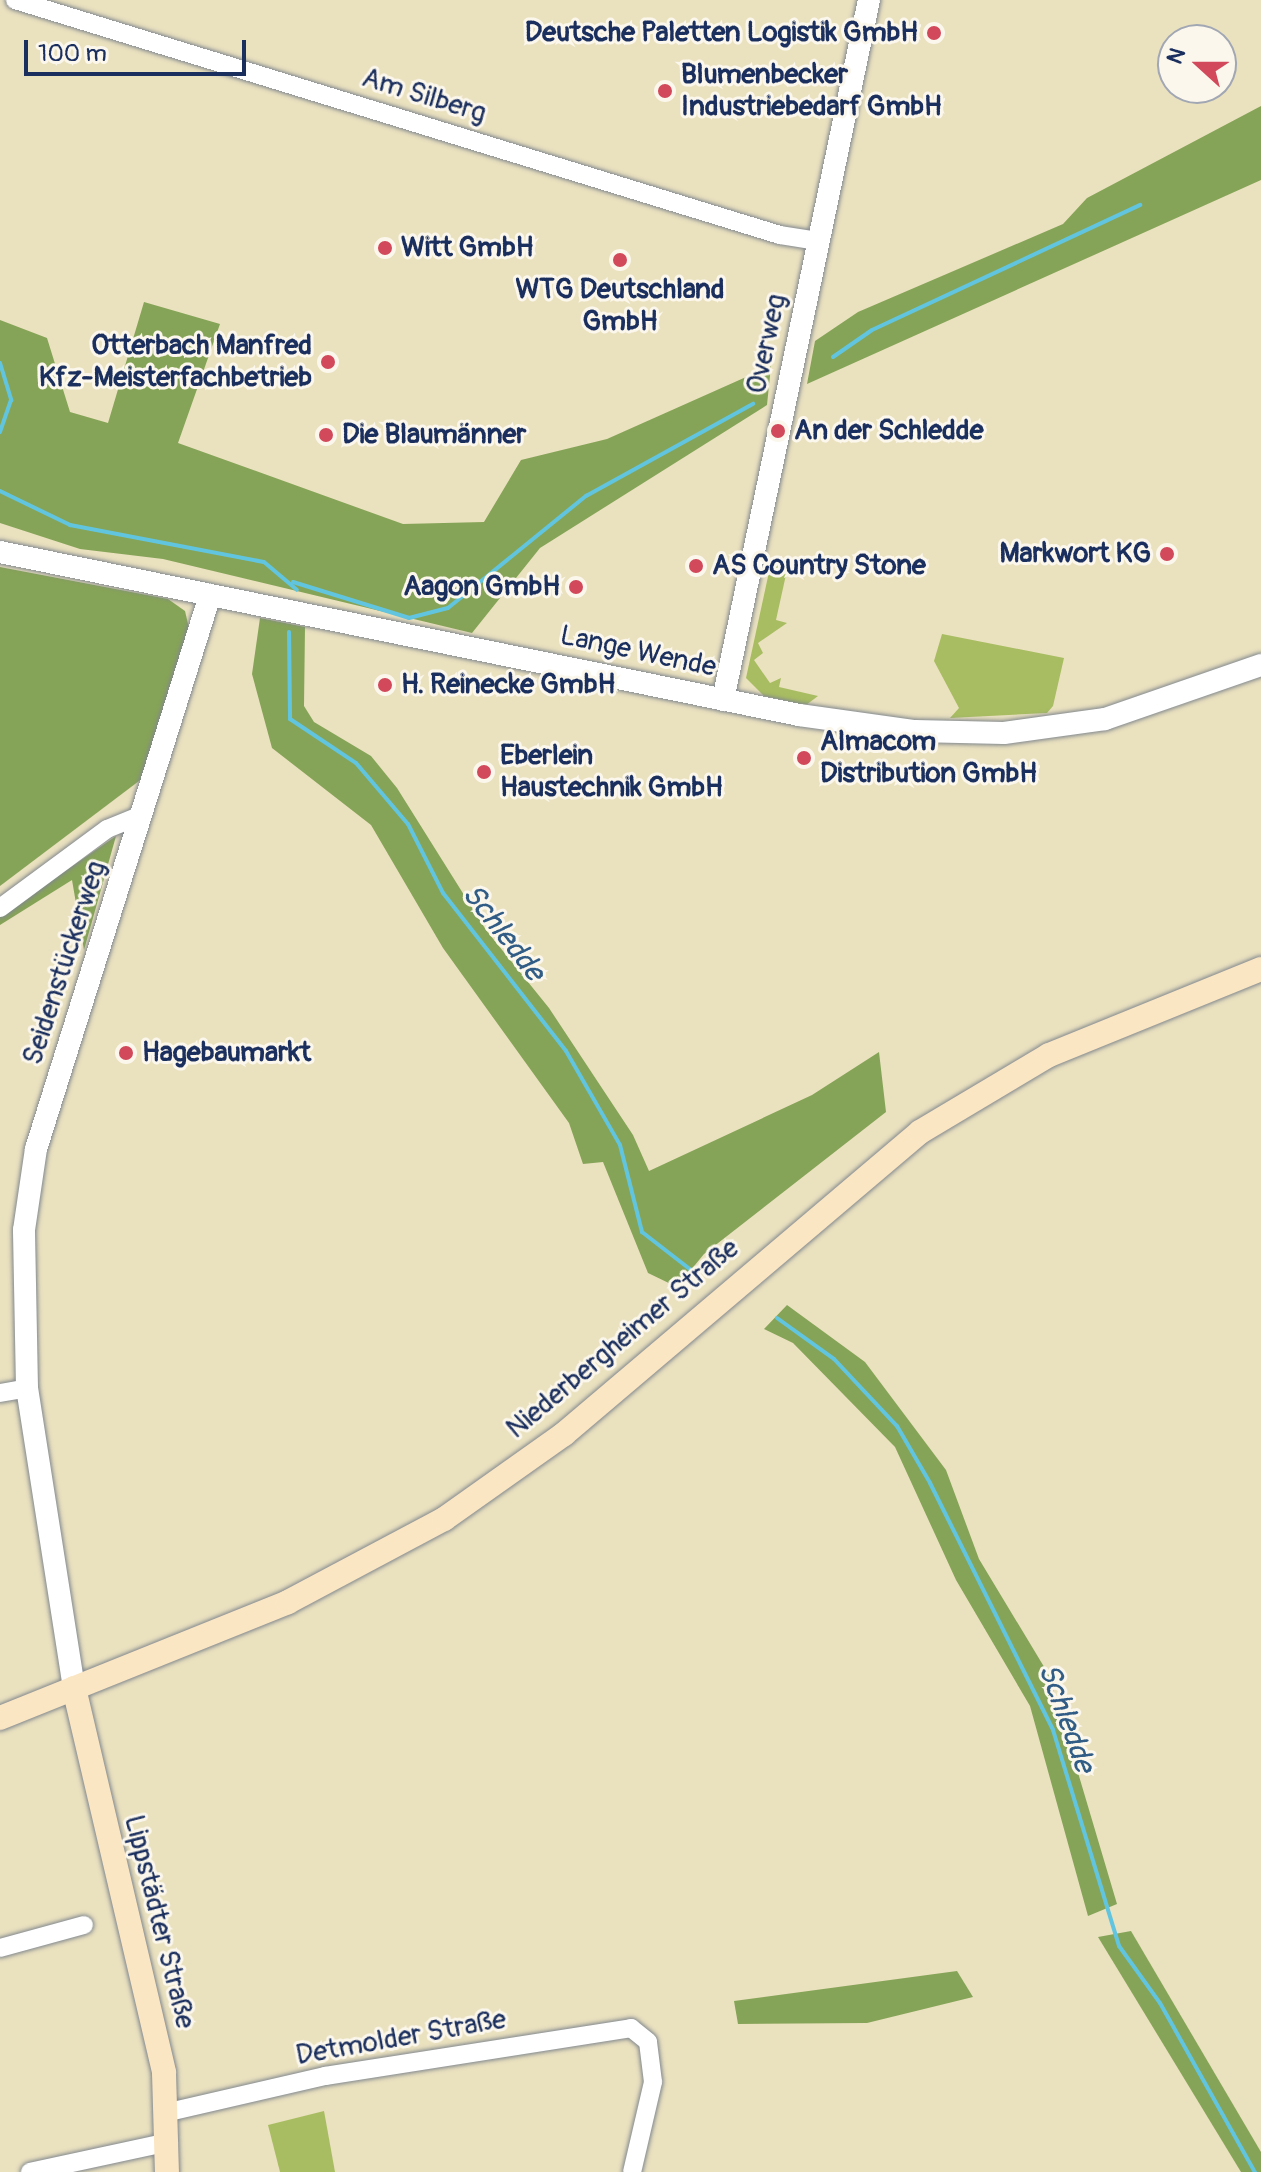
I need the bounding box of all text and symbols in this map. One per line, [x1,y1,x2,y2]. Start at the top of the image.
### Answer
place label: Deutsche Paletten Logistik GmbH [525,16,918,50]
scale bar [28,24,250,74]
marker: Deutsche Paletten Logistik GmbH [925,24,943,42]
north arrow [1157,24,1237,104]
text: 100 m [38,39,107,68]
text: N [1161,44,1192,68]
place label: Blumenbecker Industriebedarf GmbH [681,58,942,124]
street label: Am Silberg [358,61,490,131]
marker: Blumenbecker Industriebedarf GmbH [656,82,674,100]
place label: Witt GmbH [401,231,533,265]
marker: Witt GmbH [376,239,394,257]
marker: WTG Deutschland GmbH [611,251,629,269]
place label: WTG Deutschland GmbH [515,273,725,339]
street label: Overweg [740,291,794,397]
place label: Otterbach Manfred Kfz-Meisterfachbetrieb [39,329,312,395]
marker: Otterbach Manfred Kfz-Meisterfachbetrieb [319,353,337,371]
place label: An der Schledde [794,414,984,448]
place label: Die Blaumänner [342,418,526,452]
marker: An der Schledde [769,422,787,440]
marker: Die Blaumänner [317,426,335,444]
place label: Markwort KG [999,537,1151,571]
marker: Markwort KG [1158,545,1176,563]
place label: AS Country Stone [712,549,926,583]
marker: AS Country Stone [687,557,705,575]
place label: Aagon GmbH [403,570,560,604]
marker: Aagon GmbH [567,578,585,596]
street label: Lange Wende [557,619,719,685]
place label: H. Reinecke GmbH [401,668,615,702]
marker: H. Reinecke GmbH [376,676,394,694]
place label: Almacom Distribution GmbH [820,725,1037,791]
place label: Eberlein Haustechnik GmbH [500,739,723,805]
marker: Almacom Distribution GmbH [795,749,813,767]
marker: Eberlein Haustechnik GmbH [475,763,493,781]
street label: Seidenstückerweg [16,857,114,1069]
water label: Schledde [454,877,552,989]
place label: Hagebaumarkt [142,1036,311,1070]
marker: Hagebaumarkt [117,1044,135,1062]
street label: Niederbergheimer Straße [500,1232,746,1446]
water label: Schledde [1030,1659,1102,1777]
street label: Lippstädter Straße [116,1812,202,2032]
street label: Detmolder Straße [293,2003,509,2073]

